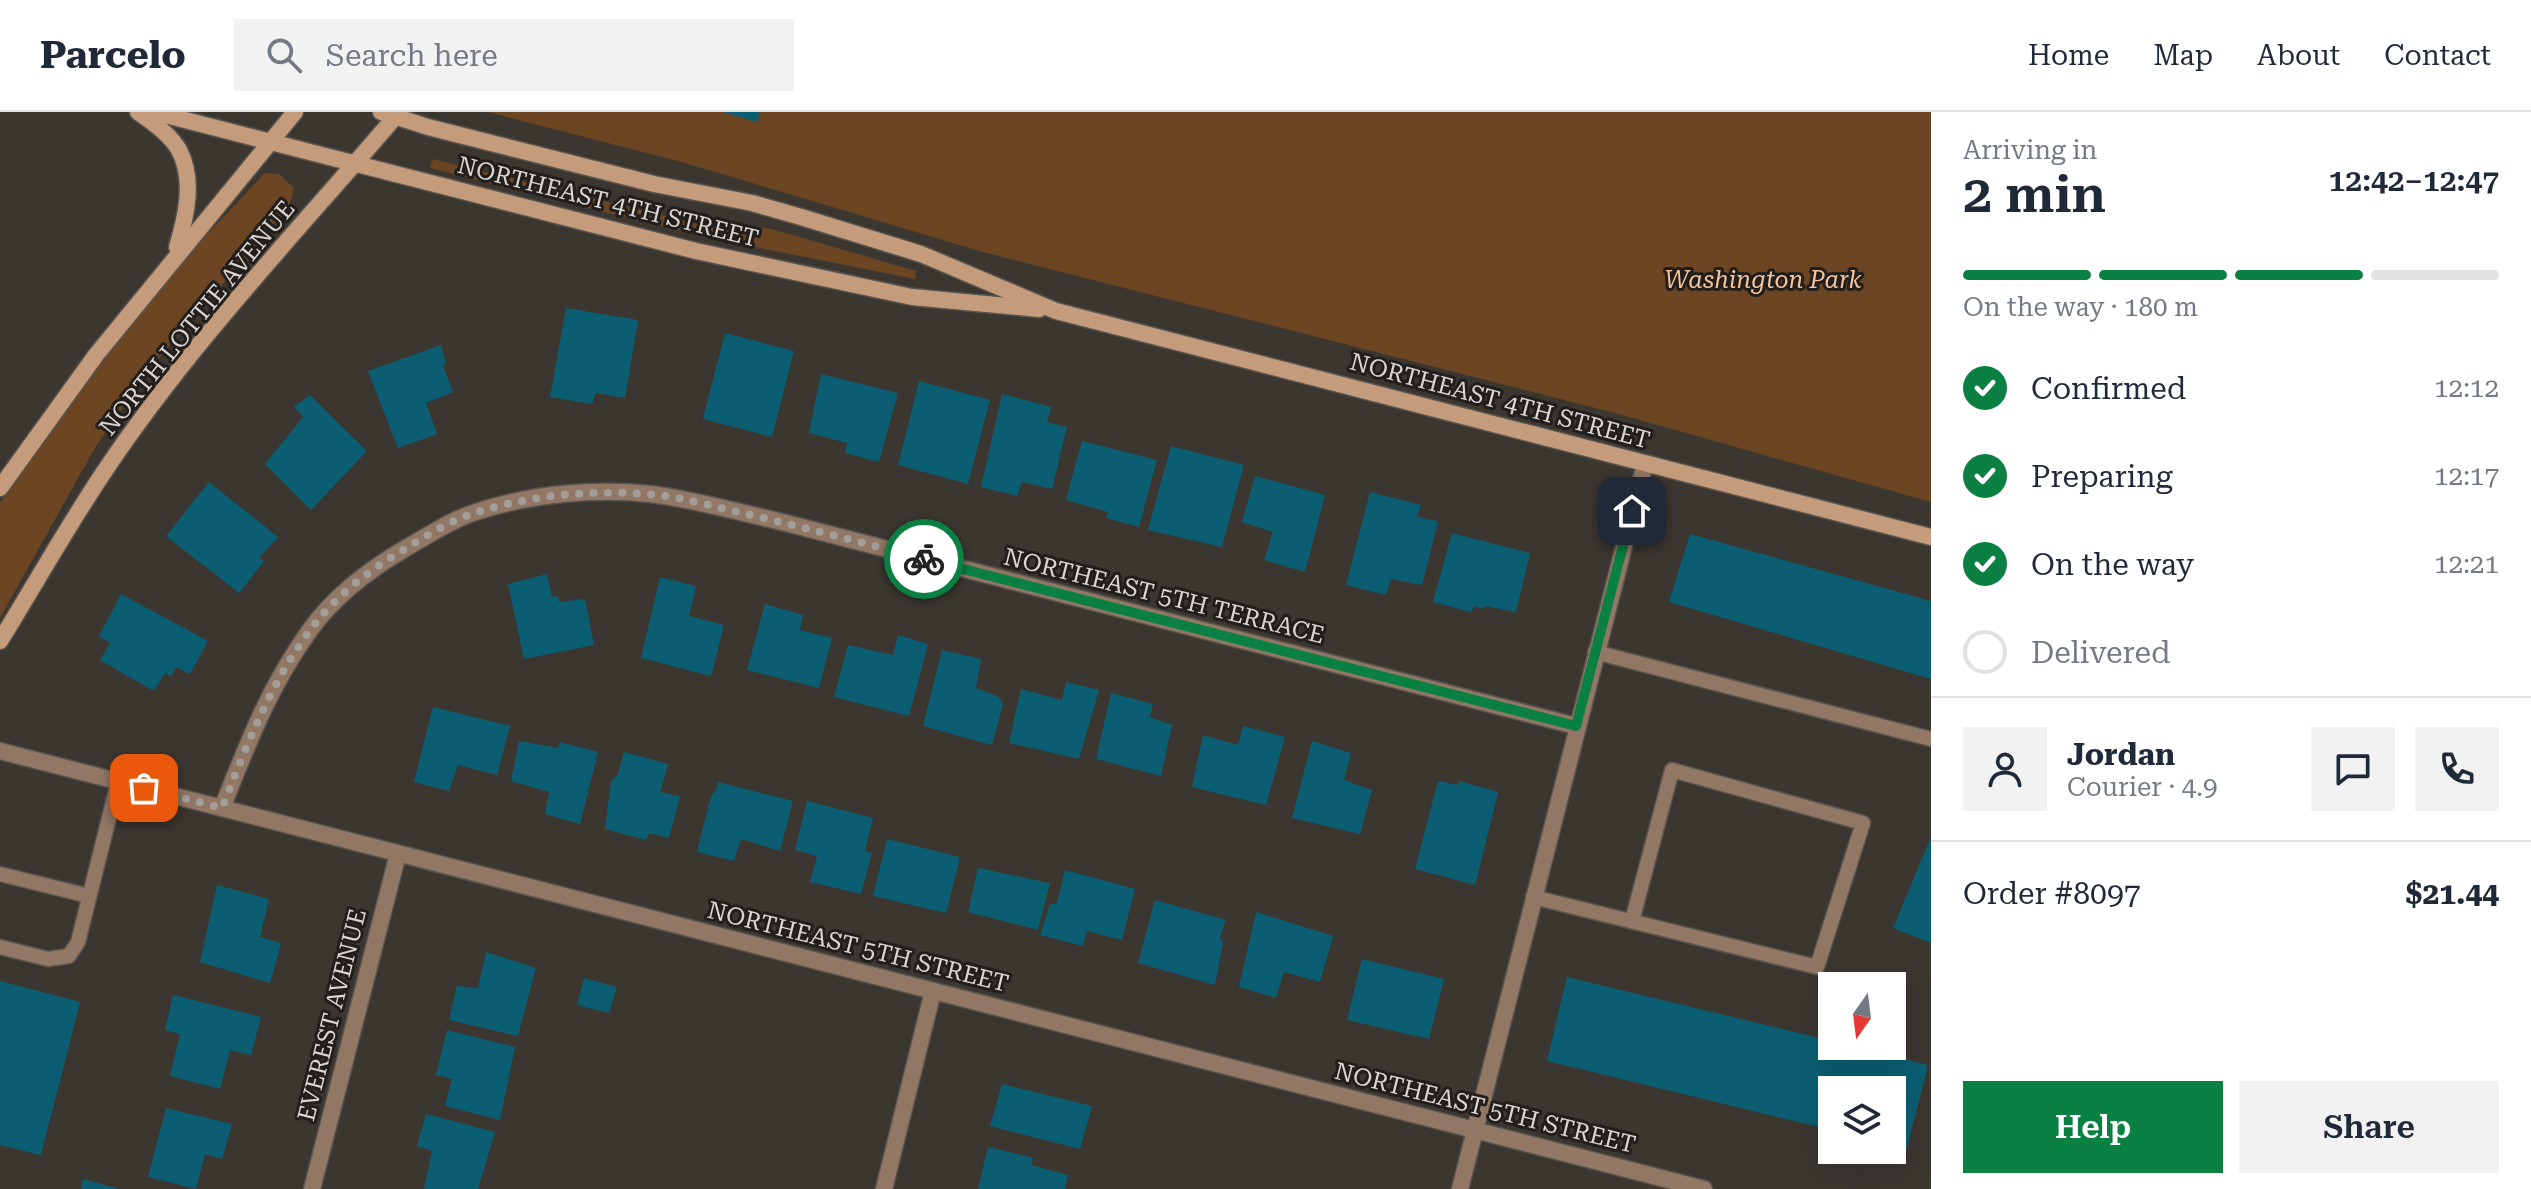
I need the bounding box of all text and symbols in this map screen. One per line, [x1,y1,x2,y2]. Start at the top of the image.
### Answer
search box [234,19,794,91]
text: Parcelo [40,33,186,77]
icon: search [262,33,306,77]
text: Search here [326,38,498,73]
text: Home [2028,39,2109,72]
text: Map [2153,39,2213,72]
text: About [2257,39,2340,72]
text: Contact [2384,39,2491,72]
text: Arriving in [1963,135,2097,165]
street label: NORTHEAST 4TH STREET [455,151,761,253]
text: 12:42–12:47 [2329,163,2499,198]
text: 2 min [1963,164,2106,225]
street label: NORTH LOTTIE AVENUE [94,195,300,441]
park label: Washington Park [1664,266,1862,294]
text: On the way · 180 m [1963,292,2198,322]
street label: NORTHEAST 4TH STREET [1347,347,1653,455]
icon: check [1963,366,2007,410]
text: Confirmed [2031,371,2186,406]
text: 12:12 [2434,373,2499,403]
icon: check [1963,454,2007,498]
text: Preparing [2031,459,2173,494]
text: 12:17 [2434,461,2499,491]
pin [1598,477,1666,545]
icon: home [1610,489,1654,533]
courier [884,519,964,599]
icon: bike [902,537,946,581]
icon: check [1963,542,2007,586]
street label: NORTHEAST 5TH TERRACE [1001,543,1327,649]
text: On the way [2031,547,2194,582]
text: 12:21 [2434,549,2499,579]
text: Delivered [2031,635,2170,670]
button: person [1963,727,2047,811]
button: chat [2311,727,2395,811]
button: phone [2415,727,2499,811]
text: Jordan [2067,737,2175,772]
pin [110,754,178,822]
icon: bag [122,766,166,810]
text: Courier · 4.9 [2067,772,2217,802]
text: Order #8097 [1963,876,2141,911]
text: $21.44 [2406,876,2499,911]
street label: NORTHEAST 5TH STREET [705,896,1011,998]
street label: EVEREST AVENUE [292,906,372,1124]
north arrow [1818,972,1906,1060]
map controls [1818,972,1906,1164]
street label: NORTHEAST 5TH STREET [1332,1057,1638,1159]
button: layers [1818,1076,1906,1164]
button: Help [1963,1081,2223,1173]
button: Share [2239,1081,2499,1173]

